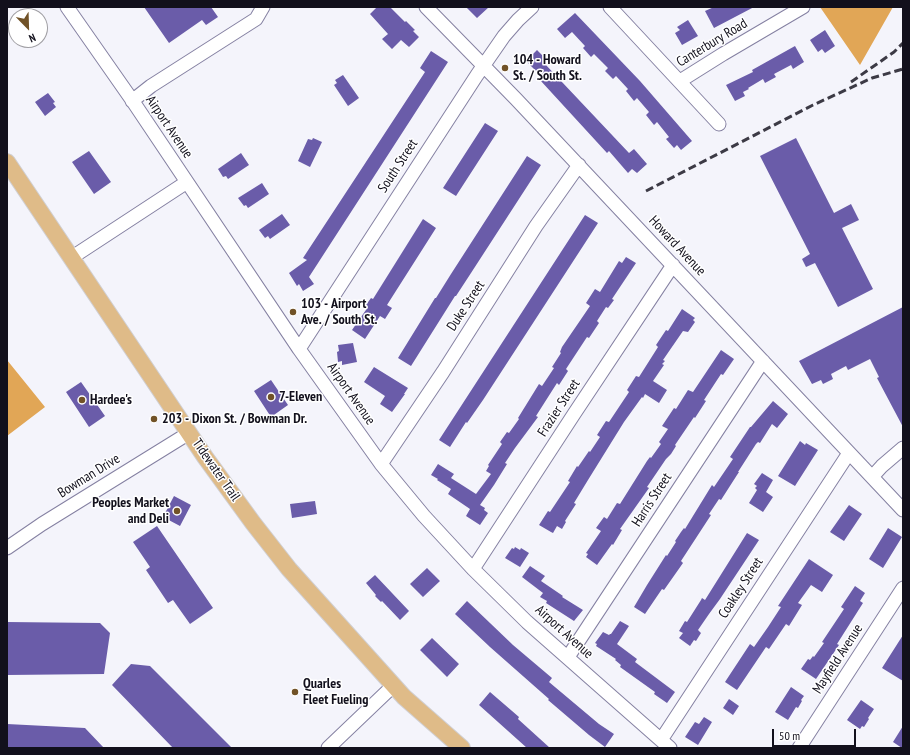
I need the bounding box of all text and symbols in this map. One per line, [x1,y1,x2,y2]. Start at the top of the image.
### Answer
north arrow [8,8,48,48]
street label: Canterbury Road [674,15,750,71]
text: N [27,31,38,46]
place label: 104 - Howard St. / South St. [513,52,582,84]
marker: 104 - Howard St. / South St. [500,63,510,73]
street label: Airport Avenue [142,92,196,162]
street label: South Street [375,136,421,196]
street label: Howard Avenue [645,213,709,279]
street label: Duke Street [444,278,488,334]
place label: 103 - Airport Ave. / South St. [301,296,377,328]
marker: 103 - Airport Ave. / South St. [288,307,298,317]
street label: Airport Avenue [323,360,379,428]
street label: Frazier Street [534,376,584,440]
place label: 7-Eleven [279,389,322,405]
place label: Hardee's [90,392,132,408]
marker: 7-Eleven [266,392,276,402]
marker: Hardee's [77,395,87,405]
place label: 203 - Dixon St. / Bowman Dr. [162,411,307,427]
marker: 203 - Dixon St. / Bowman Dr. [149,414,159,424]
street label: Tidewater Trail [188,436,244,504]
street label: Bowman Drive [55,450,123,502]
street label: Harris Street [628,470,676,530]
place label: Peoples Market and Deli [92,495,169,528]
marker: Peoples Market and Deli [172,506,182,516]
street label: Coakley Street [715,554,767,622]
street label: Airport Avenue [532,602,596,662]
street label: Mayfield Avenue [809,621,867,697]
place label: Quarles Fleet Fueling [303,676,368,708]
marker: Quarles Fleet Fueling [290,687,300,697]
scale bar [774,721,858,747]
text: 50 m [779,728,800,743]

